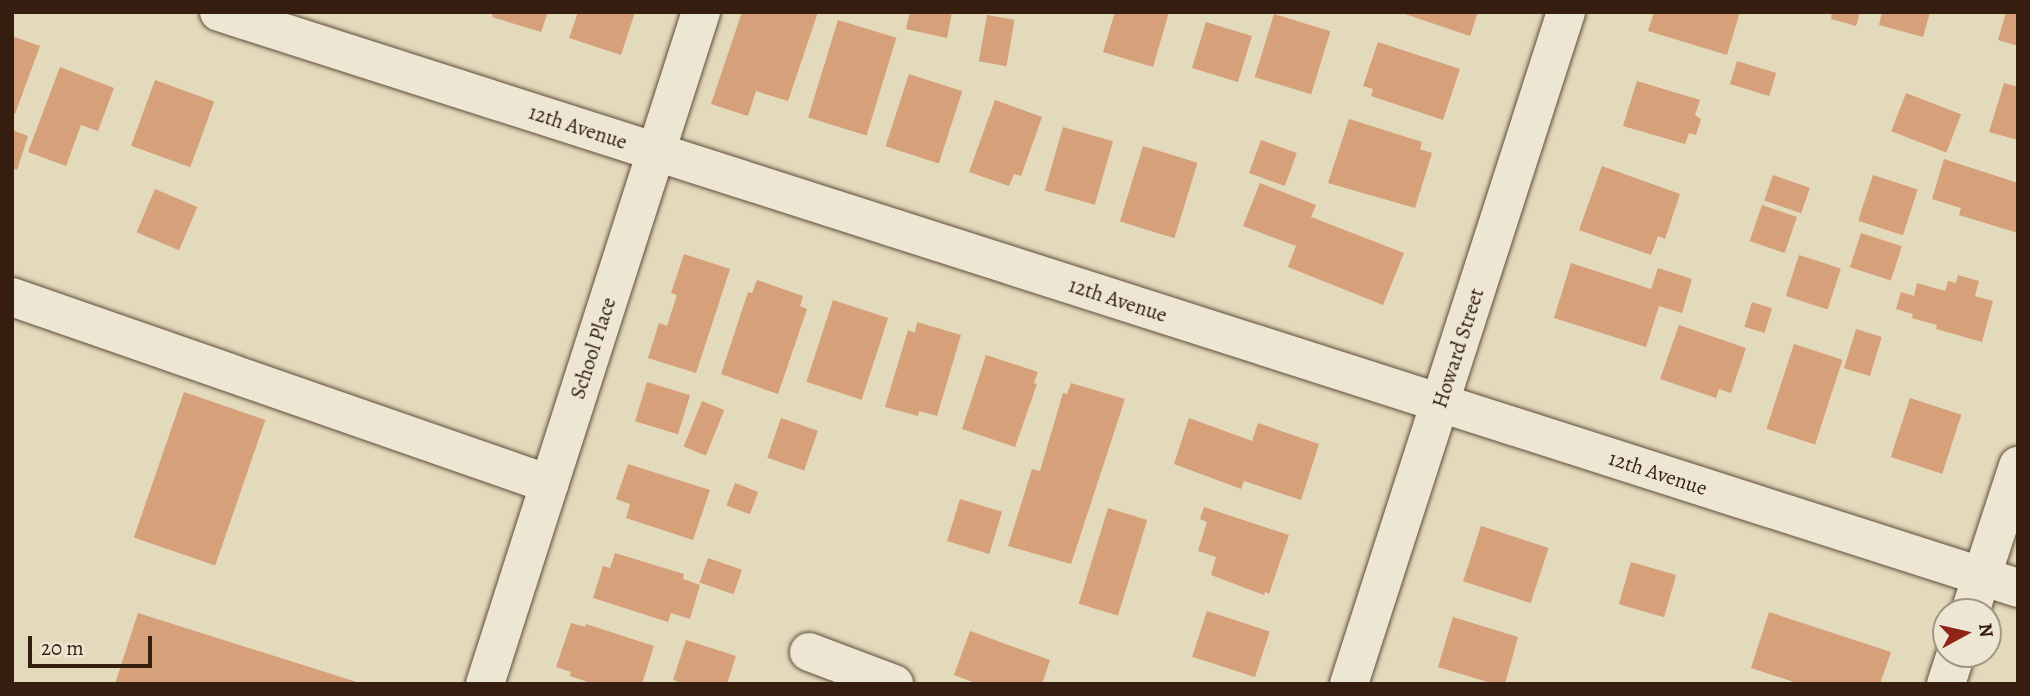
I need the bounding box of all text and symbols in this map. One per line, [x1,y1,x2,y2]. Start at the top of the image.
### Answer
street label: 12th Avenue [526,99,630,155]
street label: 12th Avenue [1066,272,1170,328]
street label: Howard Street [1427,285,1489,411]
street label: School Place [565,294,621,402]
street label: 12th Avenue [1606,445,1710,501]
north arrow [1932,598,2002,668]
scale bar [32,622,156,666]
text: N [1972,622,2000,639]
text: 20 m [41,634,84,662]

